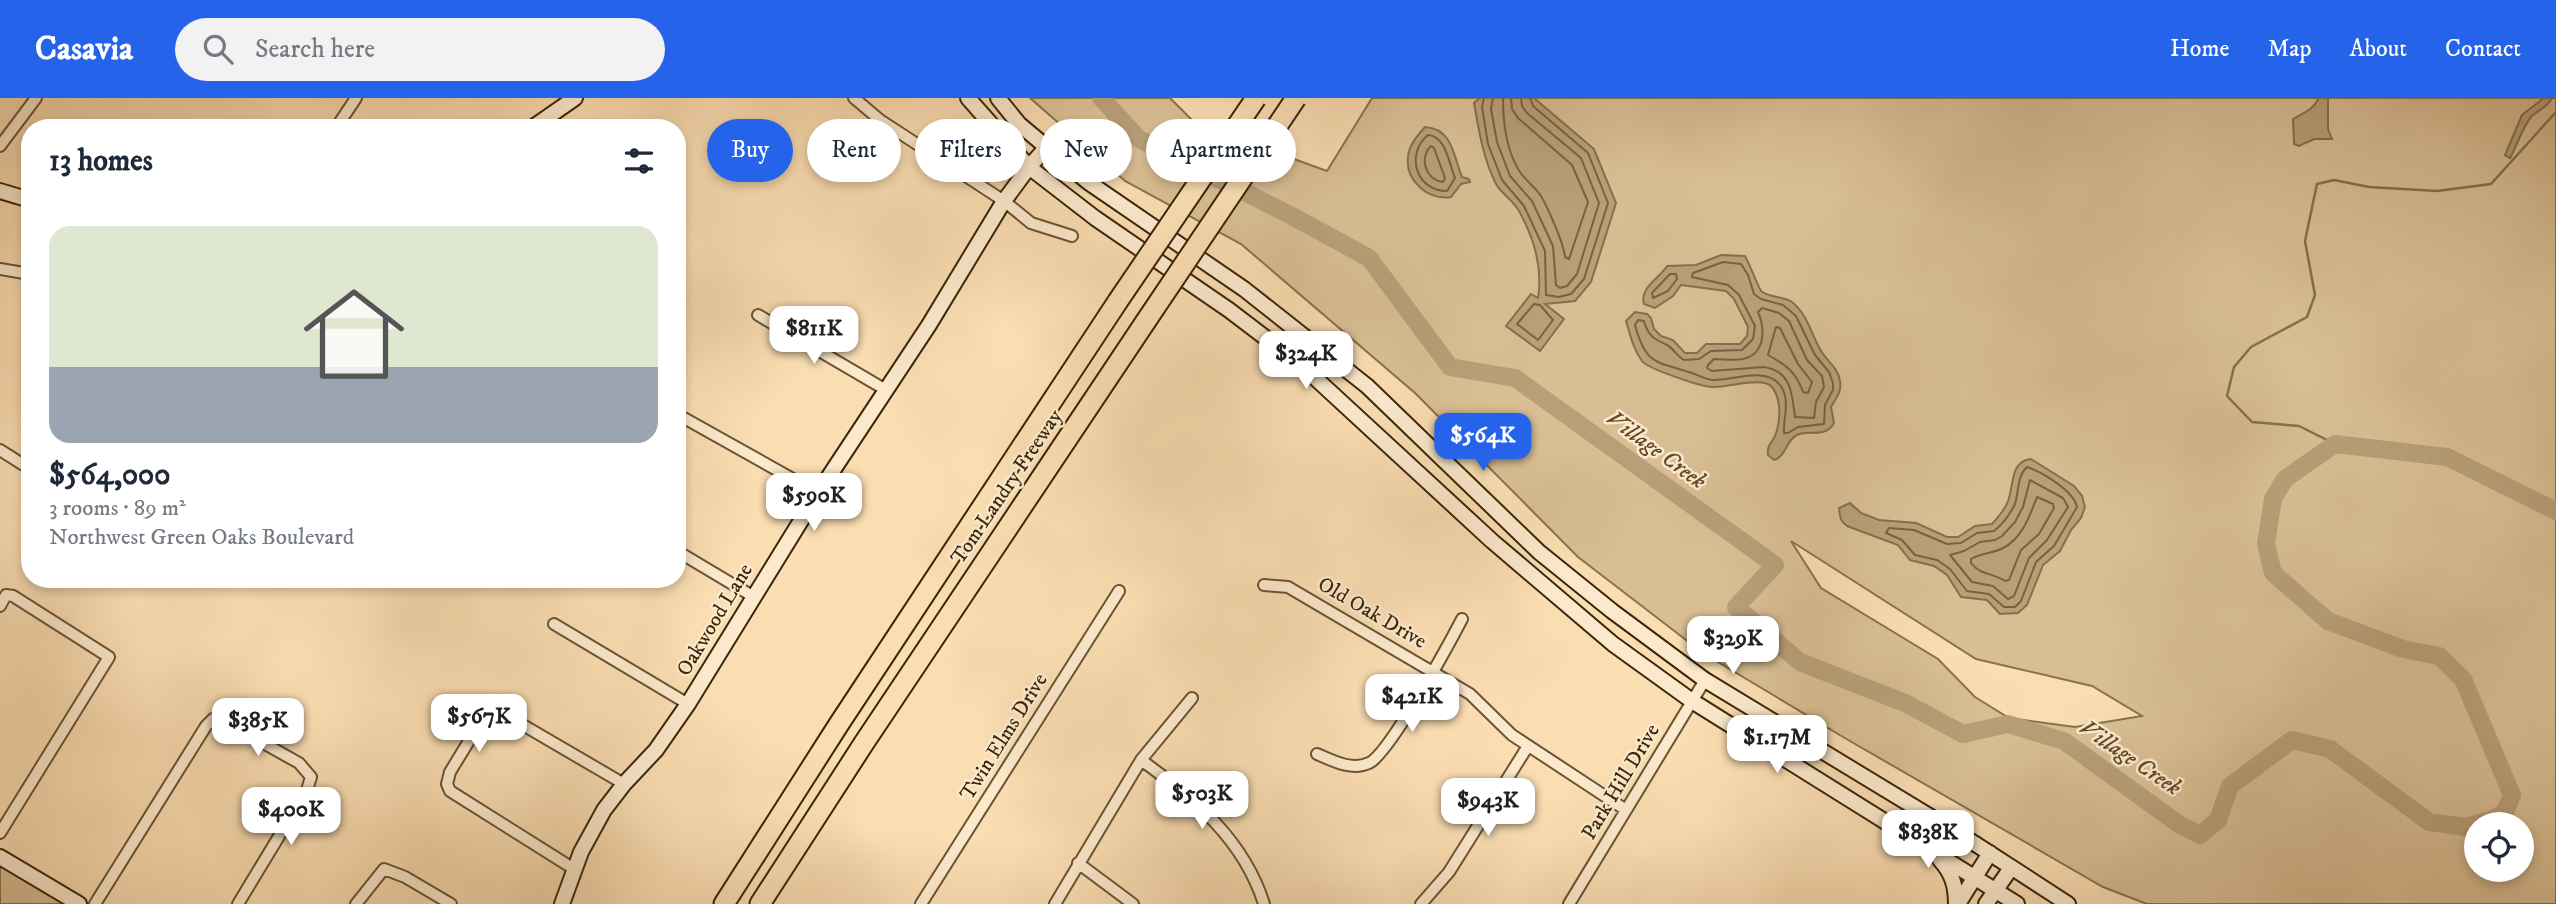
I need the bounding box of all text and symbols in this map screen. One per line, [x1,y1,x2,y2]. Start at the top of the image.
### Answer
search box [175,18,665,81]
text: Casavia [35,29,133,70]
icon: search [199,30,237,68]
text: Search here [255,33,375,66]
text: Home [2170,34,2229,64]
text: Map [2267,34,2312,64]
text: About [2350,34,2407,64]
text: Contact [2445,34,2521,64]
chip: Buy [707,119,793,182]
chip: Rent [807,119,901,182]
chip: Filters [915,119,1026,182]
chip: New [1040,119,1132,182]
chip: Apartment [1146,119,1296,182]
icon: filters [620,142,658,180]
text: 13 homes [49,143,153,180]
icon: home [291,271,417,397]
pin: $811K [765,306,863,366]
text: $811K [785,314,843,343]
pin: $324K [1257,331,1355,391]
text: $324K [1275,339,1337,368]
street label: Tom Landry Freeway [946,404,1069,569]
water label: Village Creek [1600,404,1712,496]
pin: $564K [1434,414,1532,473]
text: $564K [1450,421,1516,450]
text: $564,000 [49,457,170,494]
pin: $590K [765,474,863,533]
text: $590K [782,481,846,510]
text: 3 rooms · 89 m² [49,494,186,523]
text: Northwest Green Oaks Boulevard [49,523,354,552]
street label: Oakwood Lane [671,559,759,681]
street label: Old Oak Drive [1313,571,1431,655]
pin: $329K [1684,616,1782,676]
text: $329K [1703,624,1763,653]
street label: Twin Elms Drive [955,668,1054,805]
pin: $421K [1363,674,1461,734]
text: $421K [1381,682,1443,711]
pin: $567K [430,694,528,754]
pin: $385K [209,698,307,758]
text: $567K [447,702,511,731]
text: $385K [228,706,288,735]
water label: Village Creek [2074,713,2187,803]
pin: $1.17M [1720,716,1834,775]
street label: Park Hill Drive [1576,719,1666,845]
text: $1.17M [1743,723,1811,752]
pin: $503K [1153,772,1251,831]
pin: $943K [1439,778,1537,838]
text: $503K [1171,779,1233,808]
text: $943K [1457,786,1519,815]
pin: $400K [242,788,340,847]
text: $400K [258,795,324,824]
pin: $838K [1879,810,1977,870]
map controls [2464,812,2534,882]
button: locate [2464,812,2534,882]
text: $838K [1898,818,1958,847]

